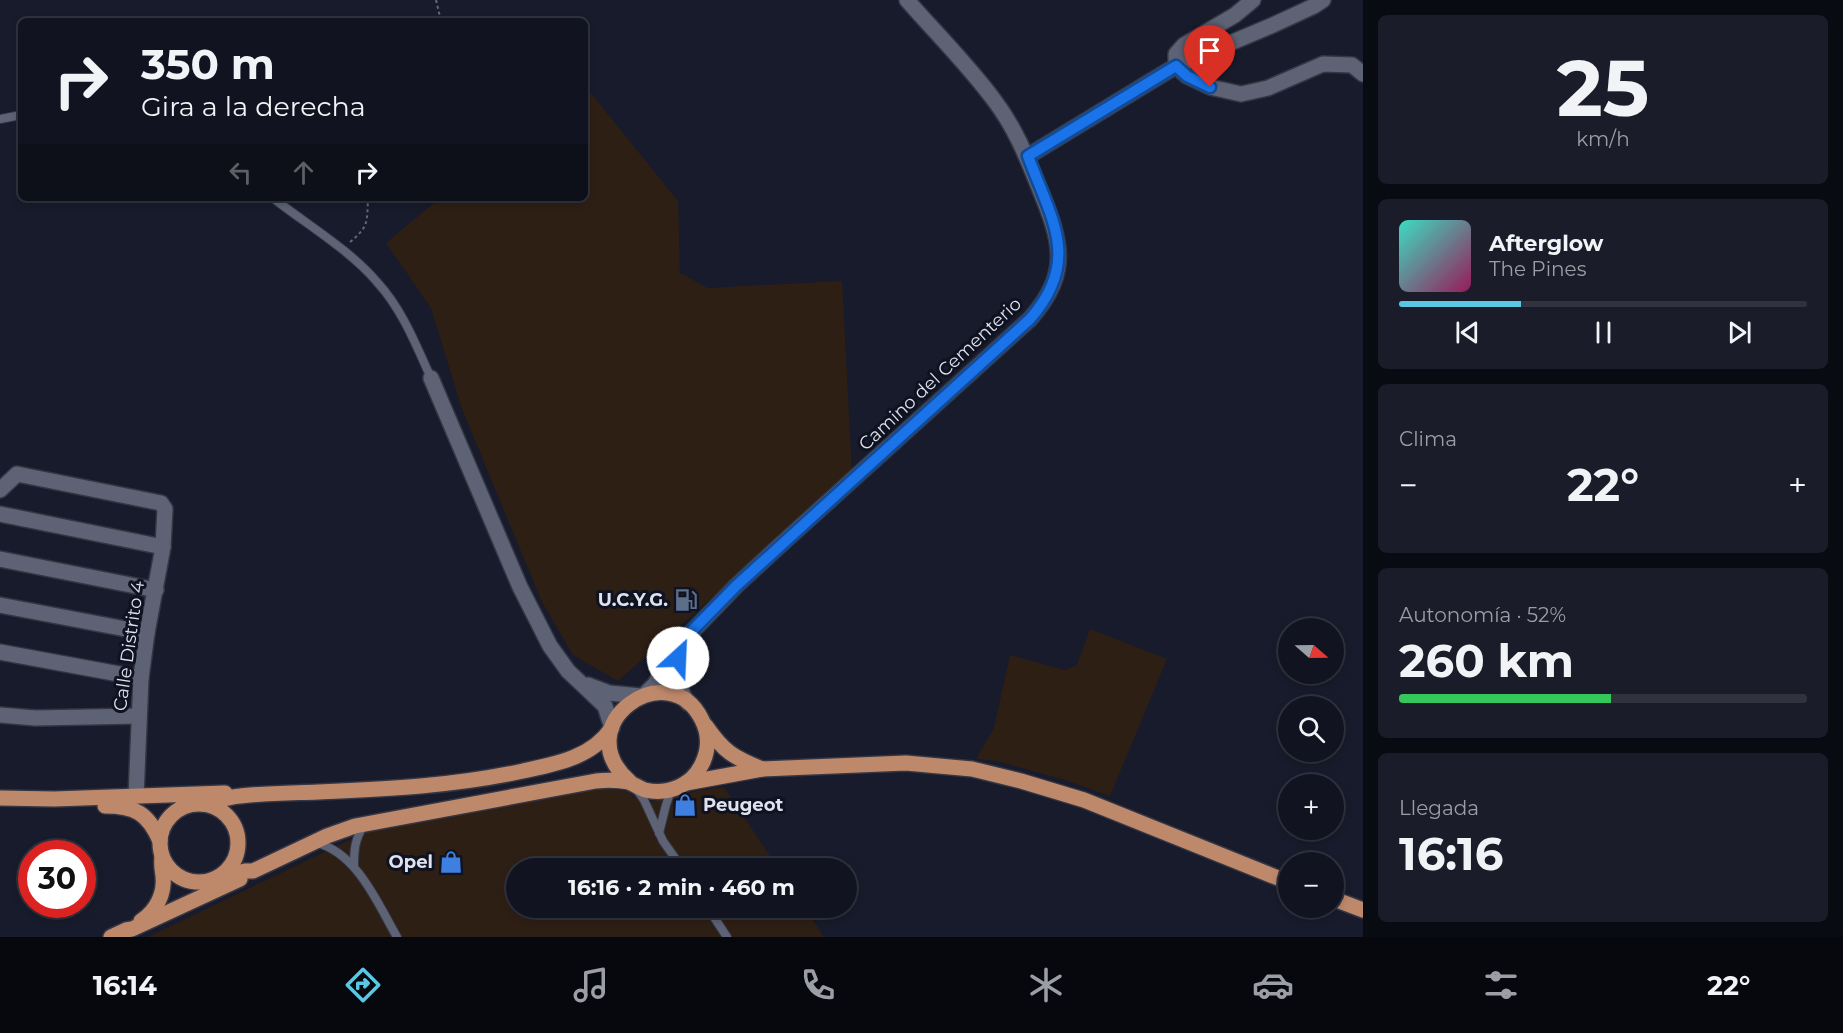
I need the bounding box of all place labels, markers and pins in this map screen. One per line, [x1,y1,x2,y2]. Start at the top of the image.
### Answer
pin [1184,25,1235,87]
fuel station icon: U.C.Y.G. [673,587,699,613]
place label: U.C.Y.G. [598,589,668,611]
shop icon: Peugeot [672,792,698,818]
place label: Peugeot [703,794,783,816]
shop icon: Opel [438,849,464,875]
place label: Opel [389,851,433,873]

